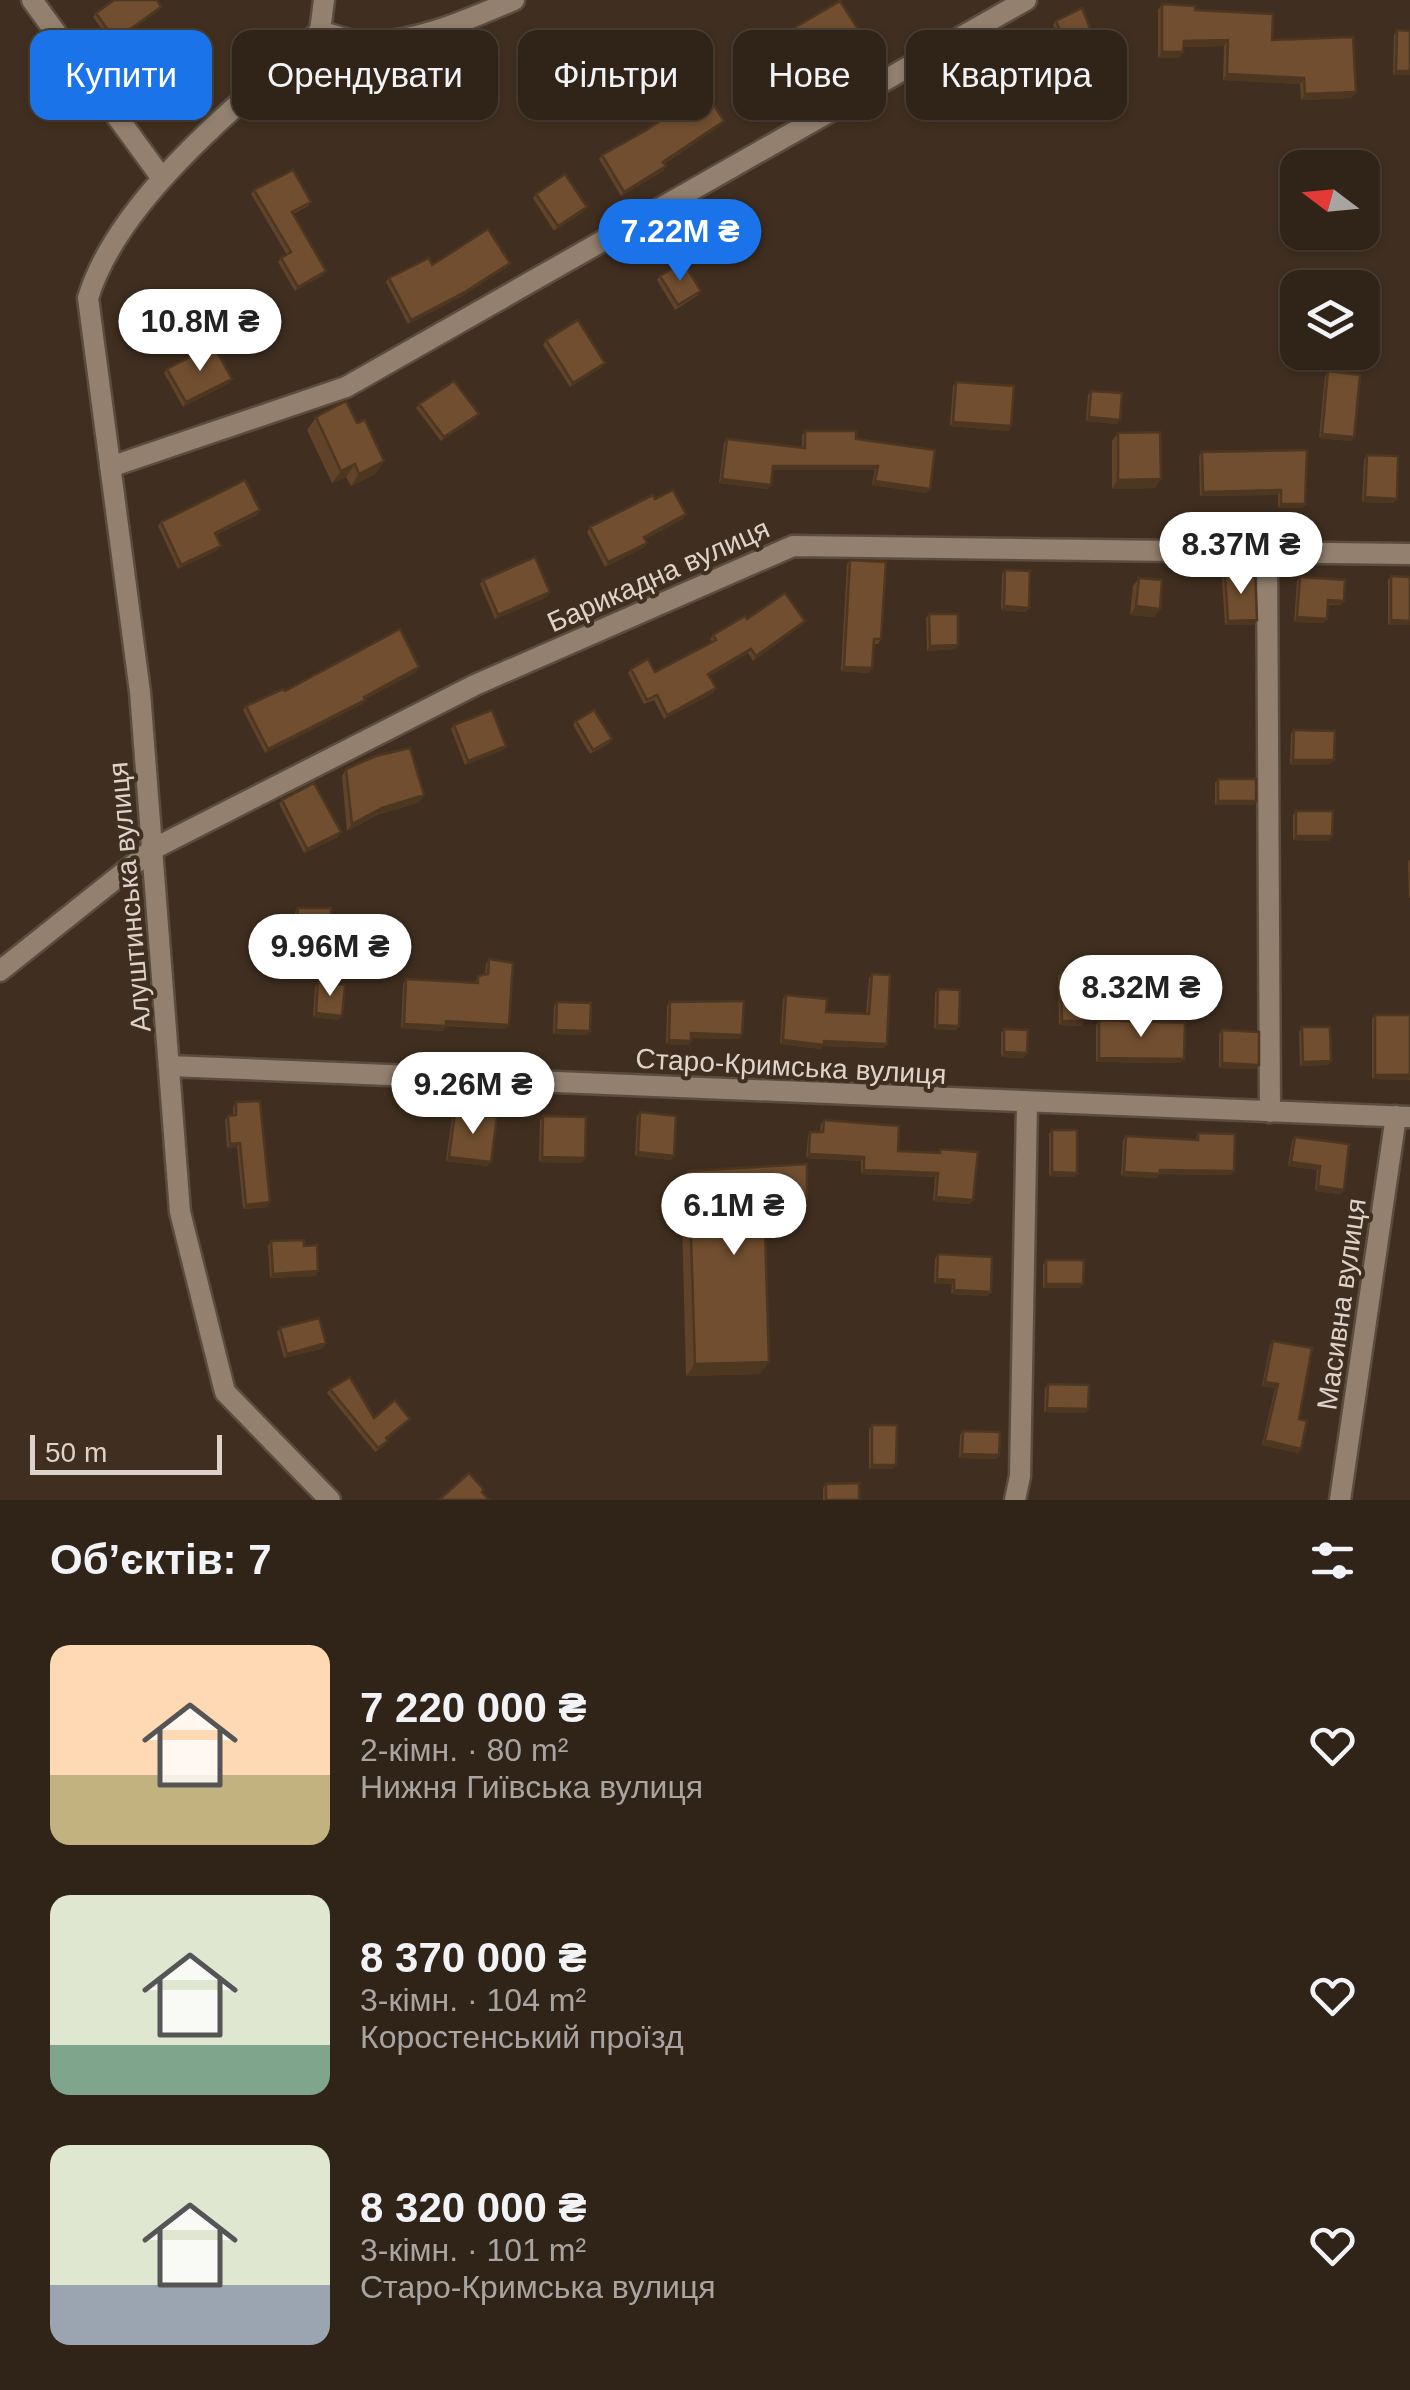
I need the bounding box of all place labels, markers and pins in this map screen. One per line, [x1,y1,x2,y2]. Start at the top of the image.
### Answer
pin: 7.22M ₴ [588,199,772,284]
pin: 10.8M ₴ [108,289,292,374]
pin: 8.37M ₴ [1149,512,1333,597]
pin: 9.96M ₴ [238,914,422,999]
pin: 8.32M ₴ [1049,955,1233,1040]
pin: 9.26M ₴ [381,1052,565,1137]
pin: 6.1M ₴ [653,1173,815,1258]

